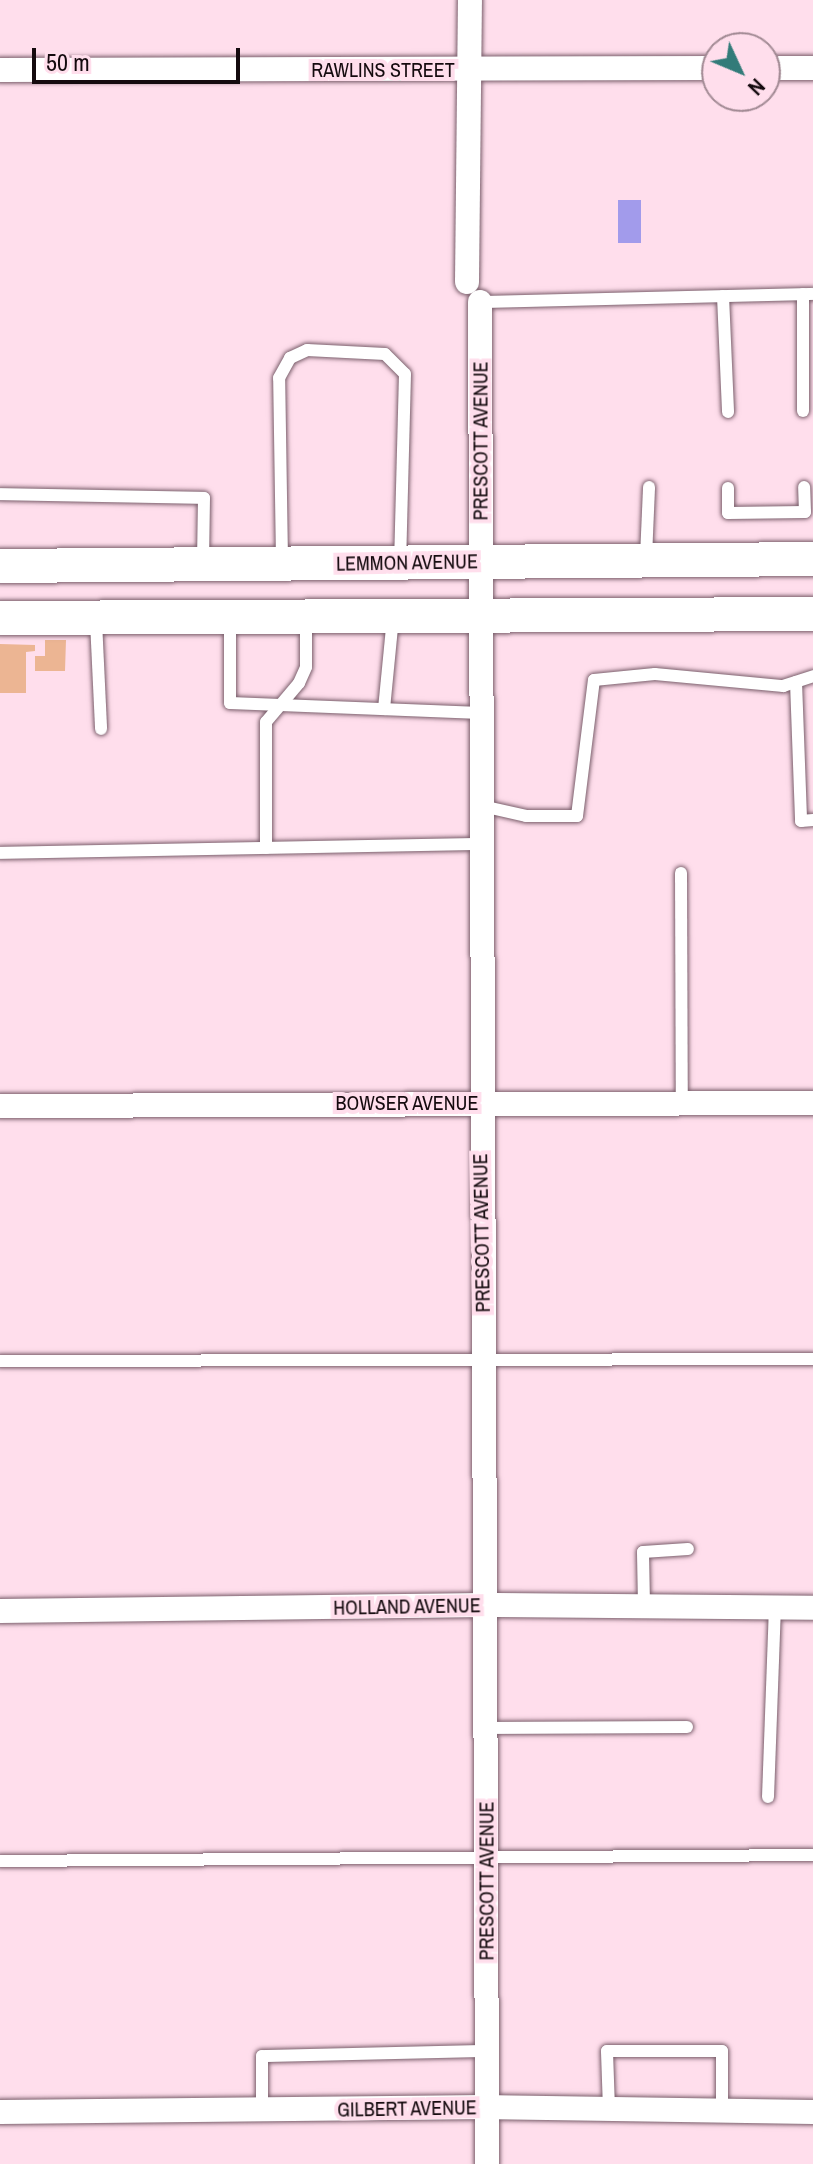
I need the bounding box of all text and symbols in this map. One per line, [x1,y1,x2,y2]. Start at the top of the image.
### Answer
scale bar [36,32,244,82]
north arrow [701,32,781,112]
text: 50 m [46,46,90,78]
street label: RAWLINS STREET [311,57,455,81]
text: N [742,72,772,102]
street label: PRESCOTT AVENUE [468,361,492,521]
street label: LEMMON AVENUE [335,549,479,575]
street label: BOWSER AVENUE [335,1090,479,1114]
street label: PRESCOTT AVENUE [468,1153,494,1313]
street label: HOLLAND AVENUE [333,1593,481,1619]
street label: PRESCOTT AVENUE [474,1801,498,1961]
street label: GILBERT AVENUE [336,2095,478,2121]

